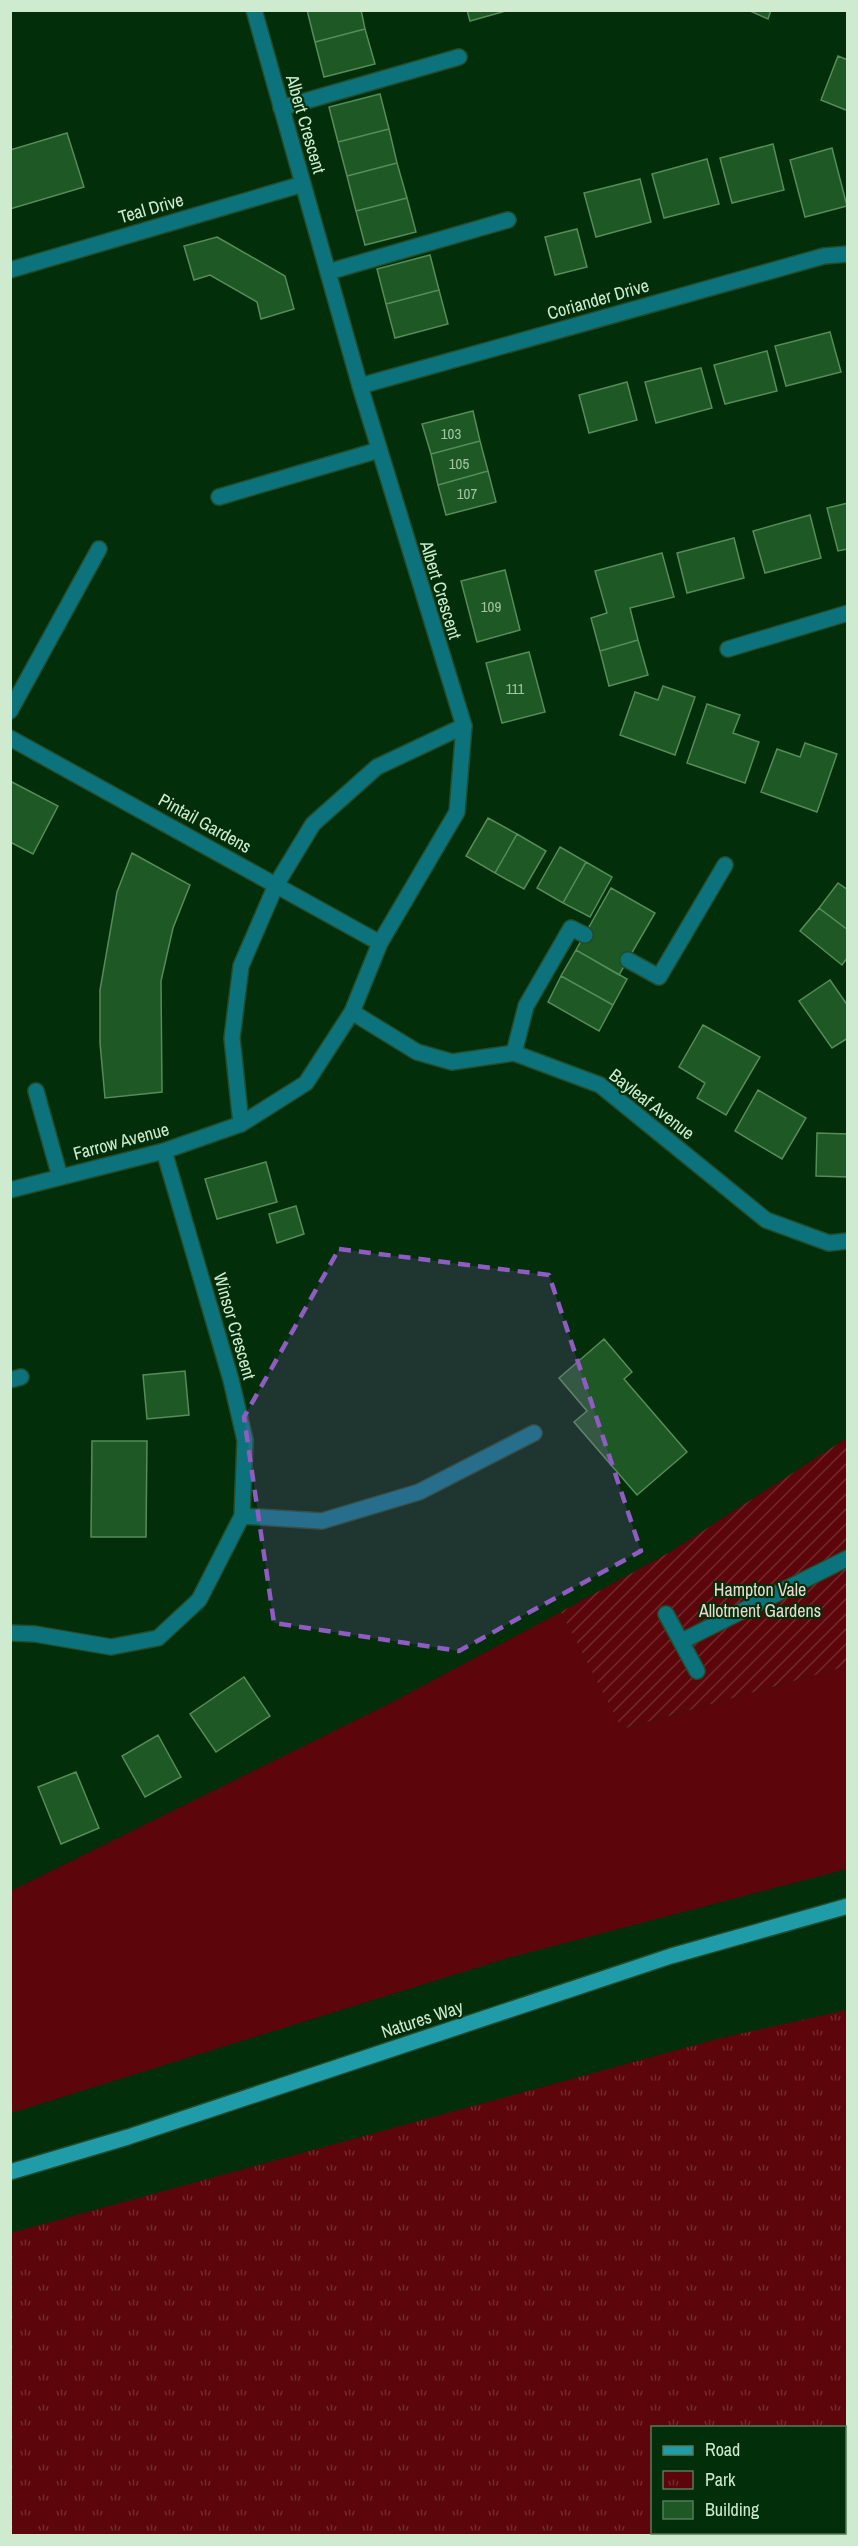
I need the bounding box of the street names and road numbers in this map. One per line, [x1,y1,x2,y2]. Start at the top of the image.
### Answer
street label: Albert Crescent [280,71,332,176]
street label: Teal Drive [116,187,186,229]
street label: Coriander Drive [544,273,652,325]
street label: Albert Crescent [414,537,468,642]
street label: Pintail Gardens [154,787,256,859]
street label: Bayleaf Avenue [604,1063,700,1145]
street label: Farrow Avenue [70,1116,172,1166]
street label: Winsor Crescent [208,1270,262,1382]
street label: Natures Way [378,1994,467,2044]

